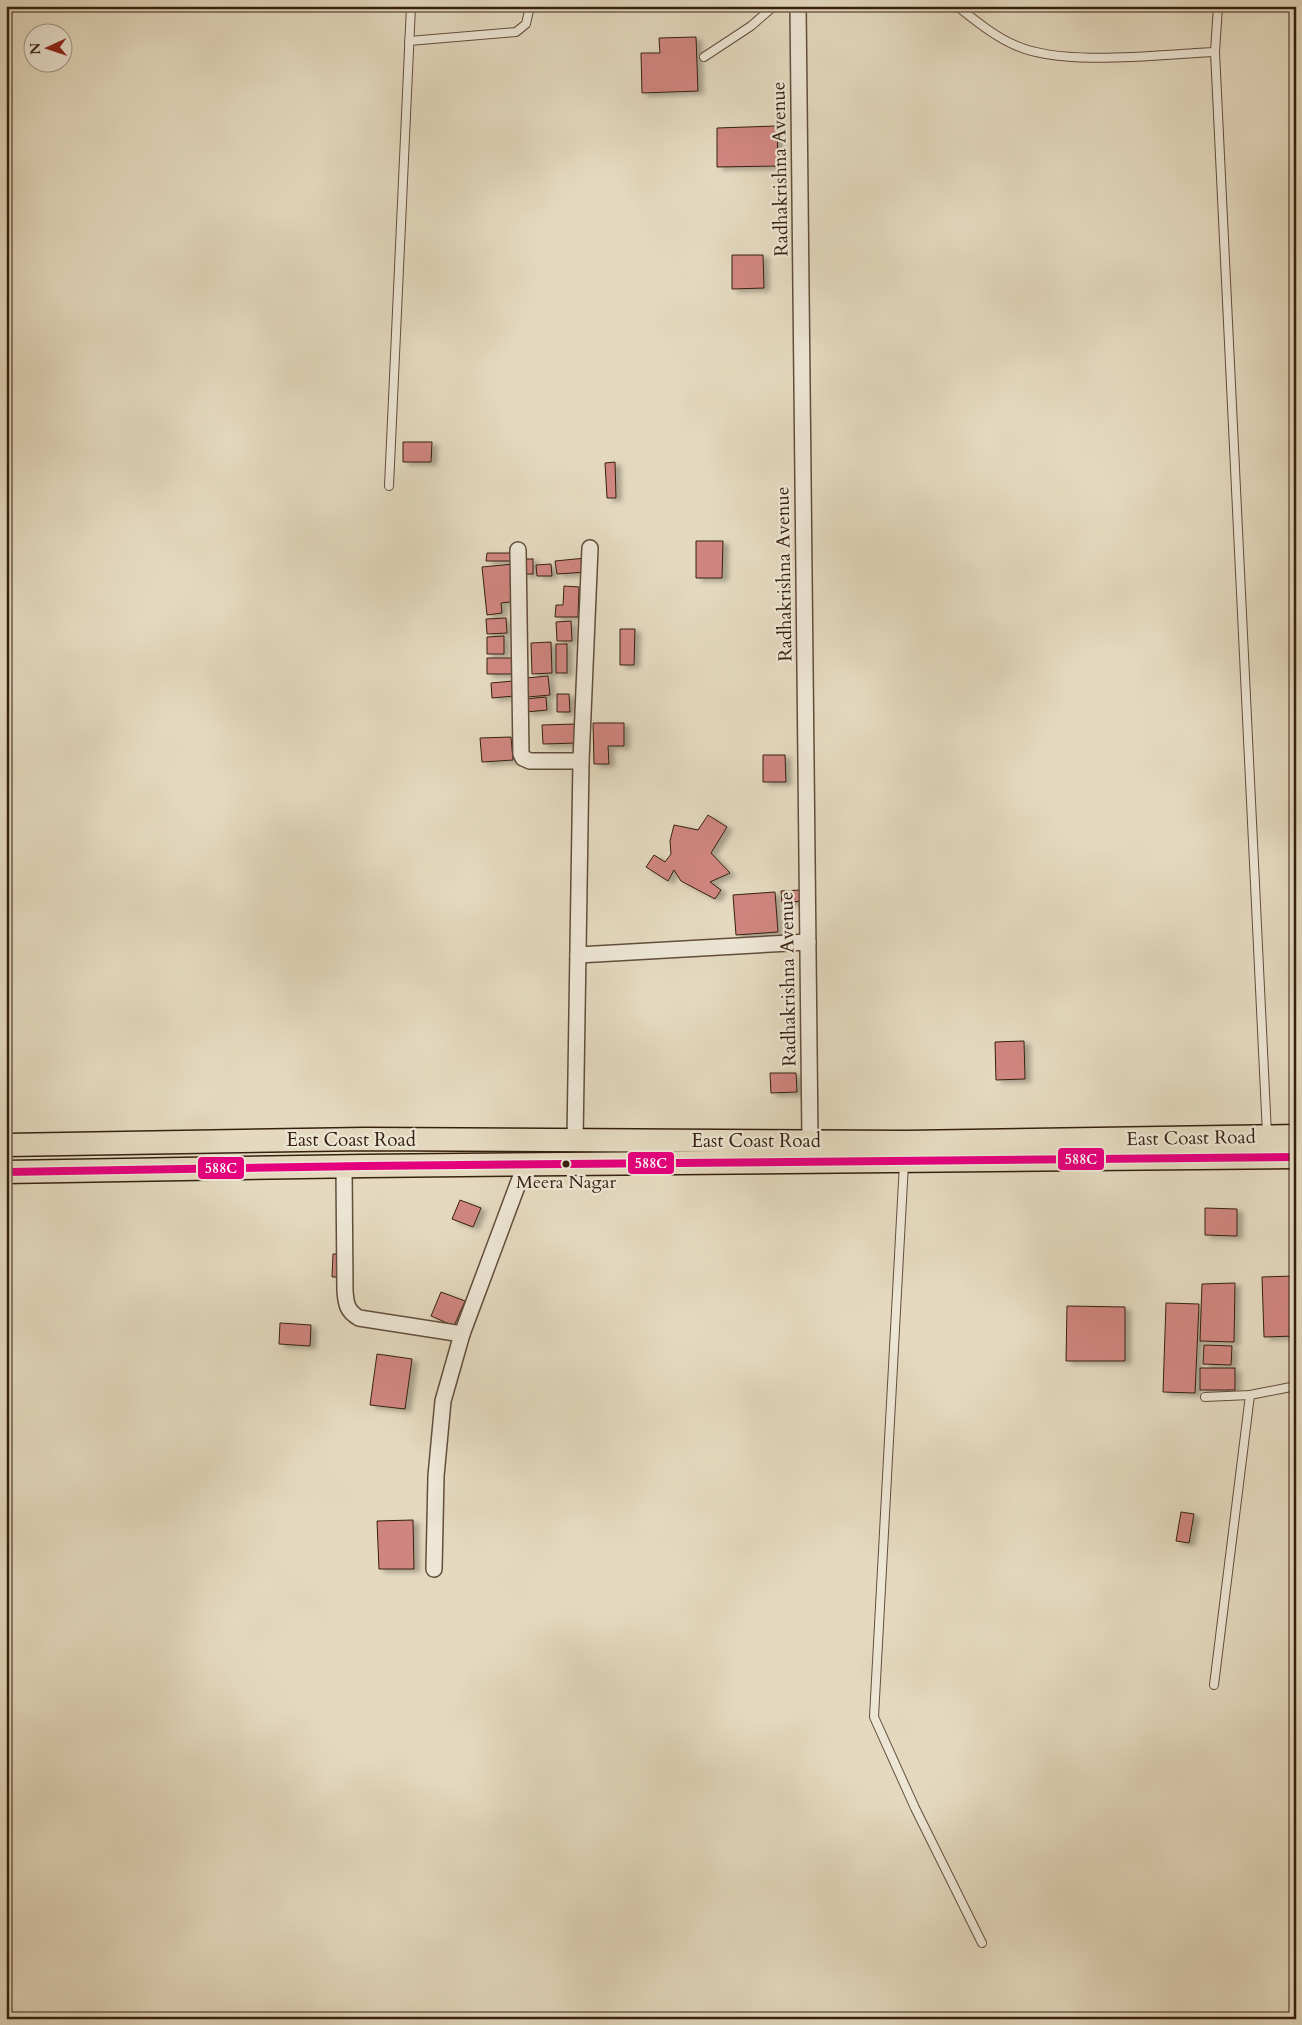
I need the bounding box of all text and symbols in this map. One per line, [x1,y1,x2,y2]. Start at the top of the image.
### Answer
north arrow [22,22,72,72]
text: N [26,42,45,55]
street label: Radhakrishna Avenue [765,81,795,257]
street label: Radhakrishna Avenue [769,486,799,662]
street label: Radhakrishna Avenue [773,891,803,1067]
street label: East Coast Road [1126,1124,1256,1152]
street label: East Coast Road [286,1127,416,1153]
street label: East Coast Road [691,1128,821,1154]
line badge: 588C [1057,1147,1105,1171]
text: 588C [1065,1150,1097,1169]
line badge: 588C [627,1151,675,1175]
text: 588C [635,1154,667,1173]
line badge: 588C [197,1156,245,1180]
text: 588C [205,1159,237,1178]
marker: Meera Nagar [561,1159,571,1169]
place label: Meera Nagar [516,1170,616,1195]

